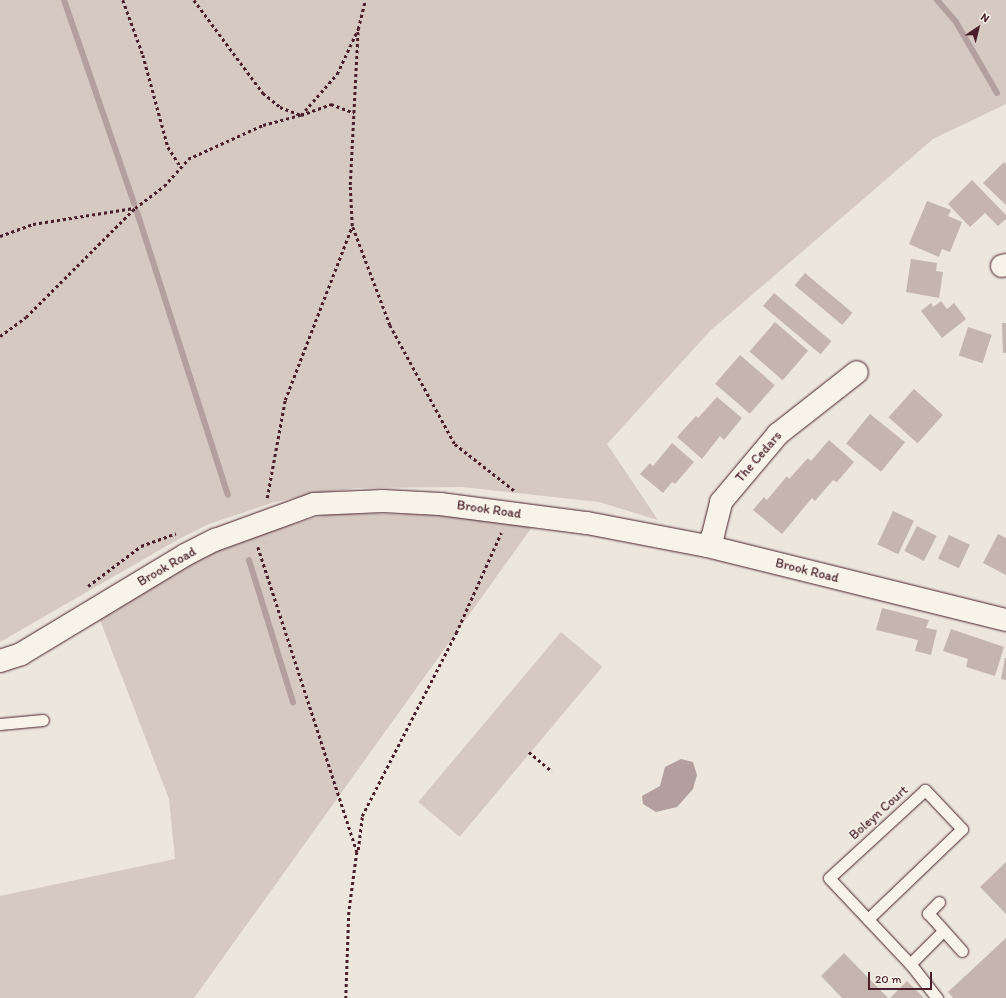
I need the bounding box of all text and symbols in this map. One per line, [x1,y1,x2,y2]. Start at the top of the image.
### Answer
north arrow [958,8,998,48]
text: N [978,10,992,25]
street label: The Cedars [733,428,785,486]
street label: Brook Road [456,498,522,522]
street label: Brook Road [135,544,199,590]
street label: Brook Road [774,556,840,586]
street label: Boleyn Court [846,783,912,843]
scale bar [870,964,934,990]
text: 20 m [875,972,902,986]

